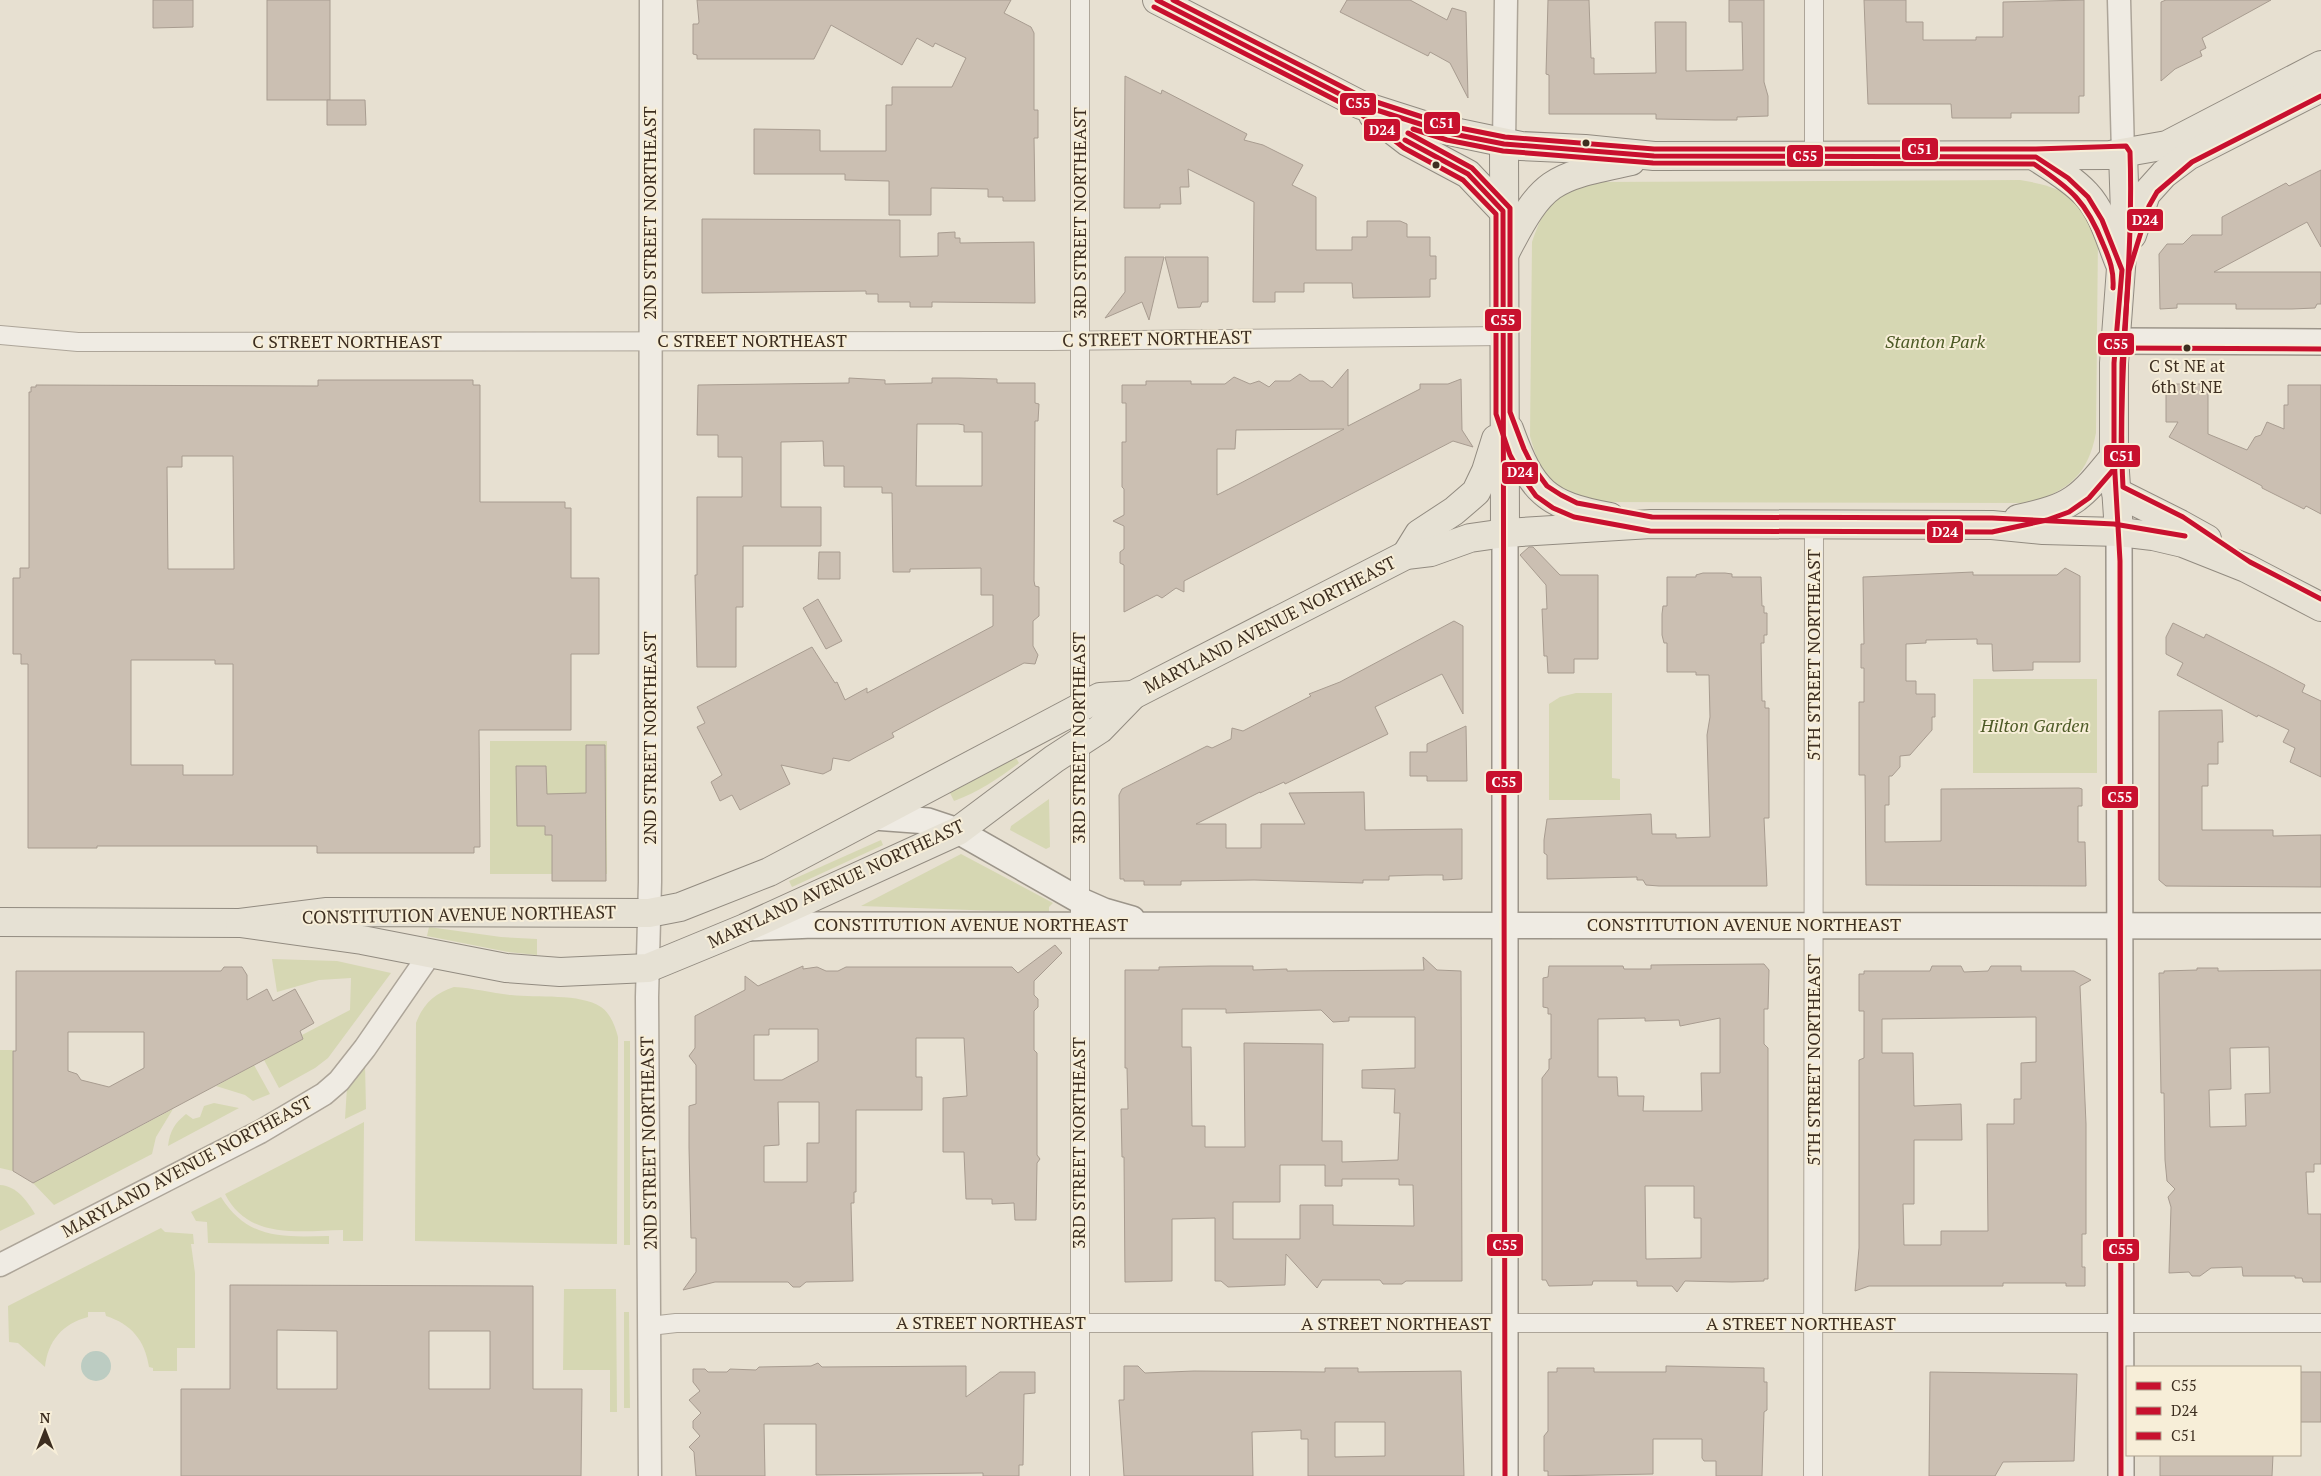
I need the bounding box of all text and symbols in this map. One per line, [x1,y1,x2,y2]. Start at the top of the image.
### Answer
line badge: C55 [1339,92,1377,116]
text: C55 [1346,93,1370,112]
street label: 2ND STREET NORTHEAST [637,106,661,320]
street label: 3RD STREET NORTHEAST [1067,107,1091,319]
line badge: C51 [1423,111,1461,135]
text: C51 [1430,113,1454,132]
line badge: D24 [1363,118,1401,142]
text: D24 [1369,120,1395,139]
line badge: C51 [1901,137,1939,161]
unlabelled marker [1581,138,1591,148]
text: C51 [1908,139,1932,158]
line badge: C55 [1786,144,1824,168]
text: C55 [1793,146,1817,165]
unlabelled marker [1431,160,1441,170]
line badge: D24 [2126,208,2164,232]
text: D24 [2132,210,2158,229]
line badge: C55 [1484,308,1522,332]
text: C55 [1491,310,1515,329]
street label: C STREET NORTHEAST [1062,324,1252,352]
street label: C STREET NORTHEAST [657,328,847,352]
street label: C STREET NORTHEAST [252,329,442,353]
park label: Stanton Park [1885,329,1985,353]
line badge: C55 [2097,332,2135,356]
text: C55 [2104,334,2128,353]
marker: C St NE at 6th St NE [2182,343,2192,353]
place label: C St NE at 6th St NE [2149,354,2226,398]
line badge: C51 [2103,444,2141,468]
text: C51 [2110,446,2134,465]
line badge: D24 [1501,461,1539,485]
text: D24 [1507,462,1533,481]
line badge: D24 [1926,520,1964,544]
text: D24 [1932,522,1958,541]
street label: 5TH STREET NORTHEAST [1801,549,1825,761]
street label: MARYLAND AVENUE NORTHEAST [1139,550,1400,698]
street label: 2ND STREET NORTHEAST [637,631,661,845]
street label: 3RD STREET NORTHEAST [1066,632,1090,844]
park label: Hilton Garden [1980,713,2089,737]
line badge: C55 [1485,770,1523,794]
text: C55 [1492,772,1516,791]
line badge: C55 [2101,785,2139,809]
text: C55 [2108,787,2132,806]
street label: MARYLAND AVENUE NORTHEAST [704,813,968,953]
street label: CONSTITUTION AVENUE NORTHEAST [302,899,616,929]
street label: CONSTITUTION AVENUE NORTHEAST [814,912,1128,936]
street label: CONSTITUTION AVENUE NORTHEAST [1587,912,1901,936]
street label: 5TH STREET NORTHEAST [1801,954,1825,1166]
street label: 2ND STREET NORTHEAST [634,1036,662,1250]
street label: 3RD STREET NORTHEAST [1066,1037,1090,1249]
street label: MARYLAND AVENUE NORTHEAST [57,1090,316,1242]
line badge: C55 [1486,1233,1524,1257]
text: C55 [1493,1235,1517,1254]
line badge: C55 [2102,1238,2140,1262]
text: C55 [2109,1239,2133,1258]
street label: A STREET NORTHEAST [896,1310,1086,1334]
street label: A STREET NORTHEAST [1301,1311,1491,1335]
street label: A STREET NORTHEAST [1706,1311,1896,1335]
legend [2126,1366,2301,1456]
text: C55 [2171,1375,2197,1395]
text: D24 [2171,1400,2198,1420]
north arrow [20,1406,70,1456]
text: N [40,1408,51,1427]
text: C51 [2171,1425,2197,1445]

